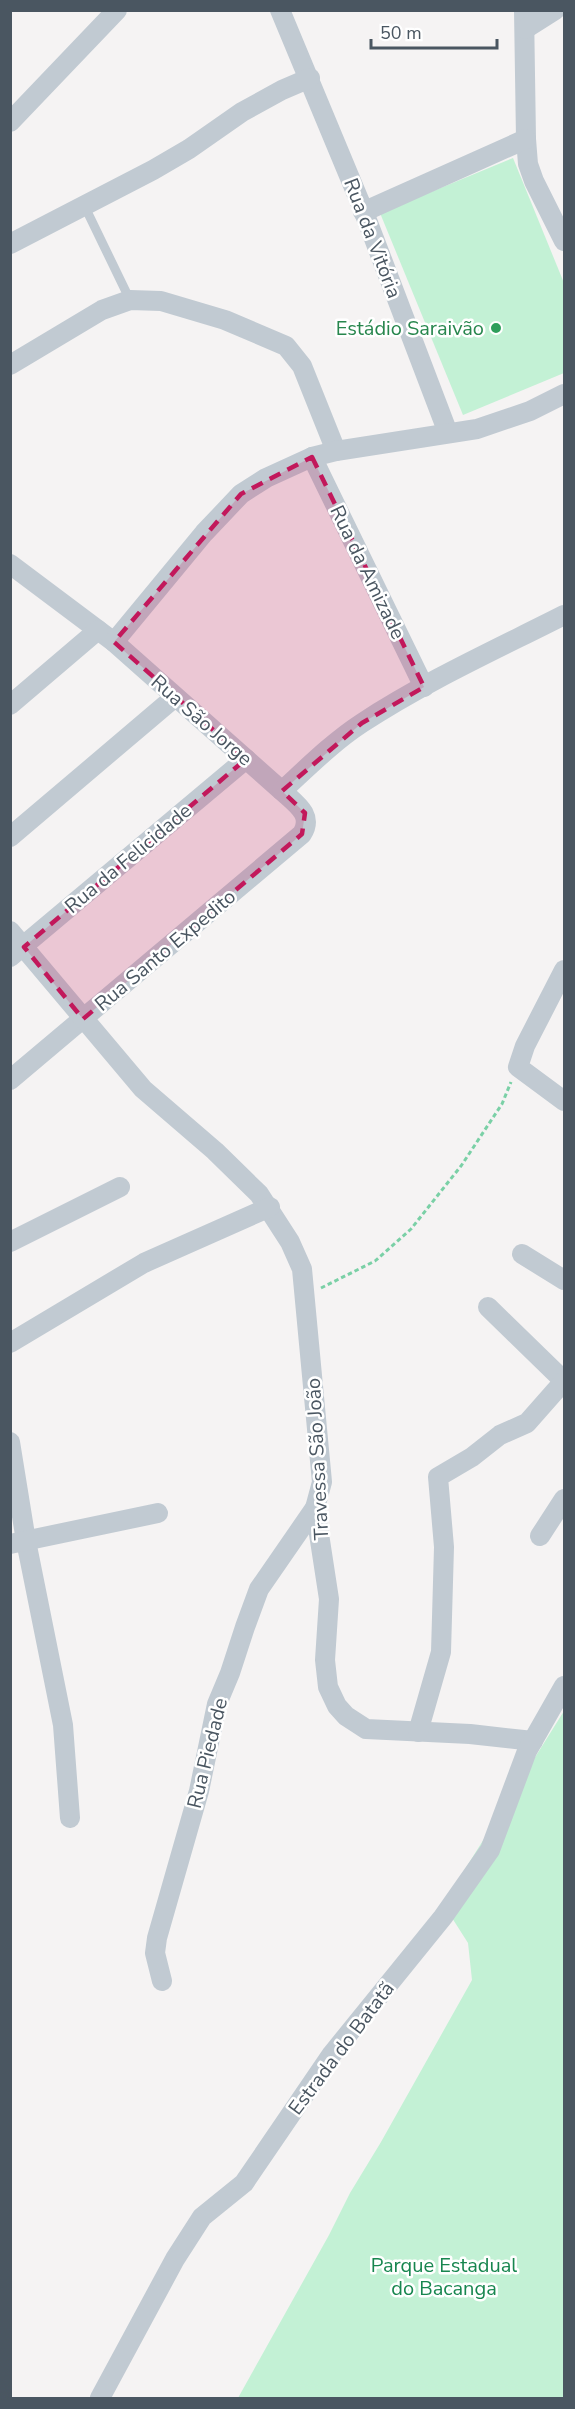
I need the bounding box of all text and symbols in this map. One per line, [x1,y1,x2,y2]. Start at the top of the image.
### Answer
scale bar [371,12,497,50]
text: 50 m [380,21,422,45]
street label: Rua da Vitória [337,174,408,302]
place label: Estádio Saraivão [336,315,484,342]
marker: Estádio Saraivão [489,321,503,335]
street label: Rua da Amizade [323,501,412,644]
street label: Rua São Jorge [145,669,258,772]
street label: Rua da Felicidade [59,797,198,919]
street label: Rua Santo Expedito [89,883,242,1017]
street label: Travessa São João [300,1377,335,1541]
street label: Rua Piedade [181,1695,234,1811]
street label: Estrada do Batatã [282,1976,400,2120]
park label: Parque Estadual do Bacanga [371,2252,517,2302]

